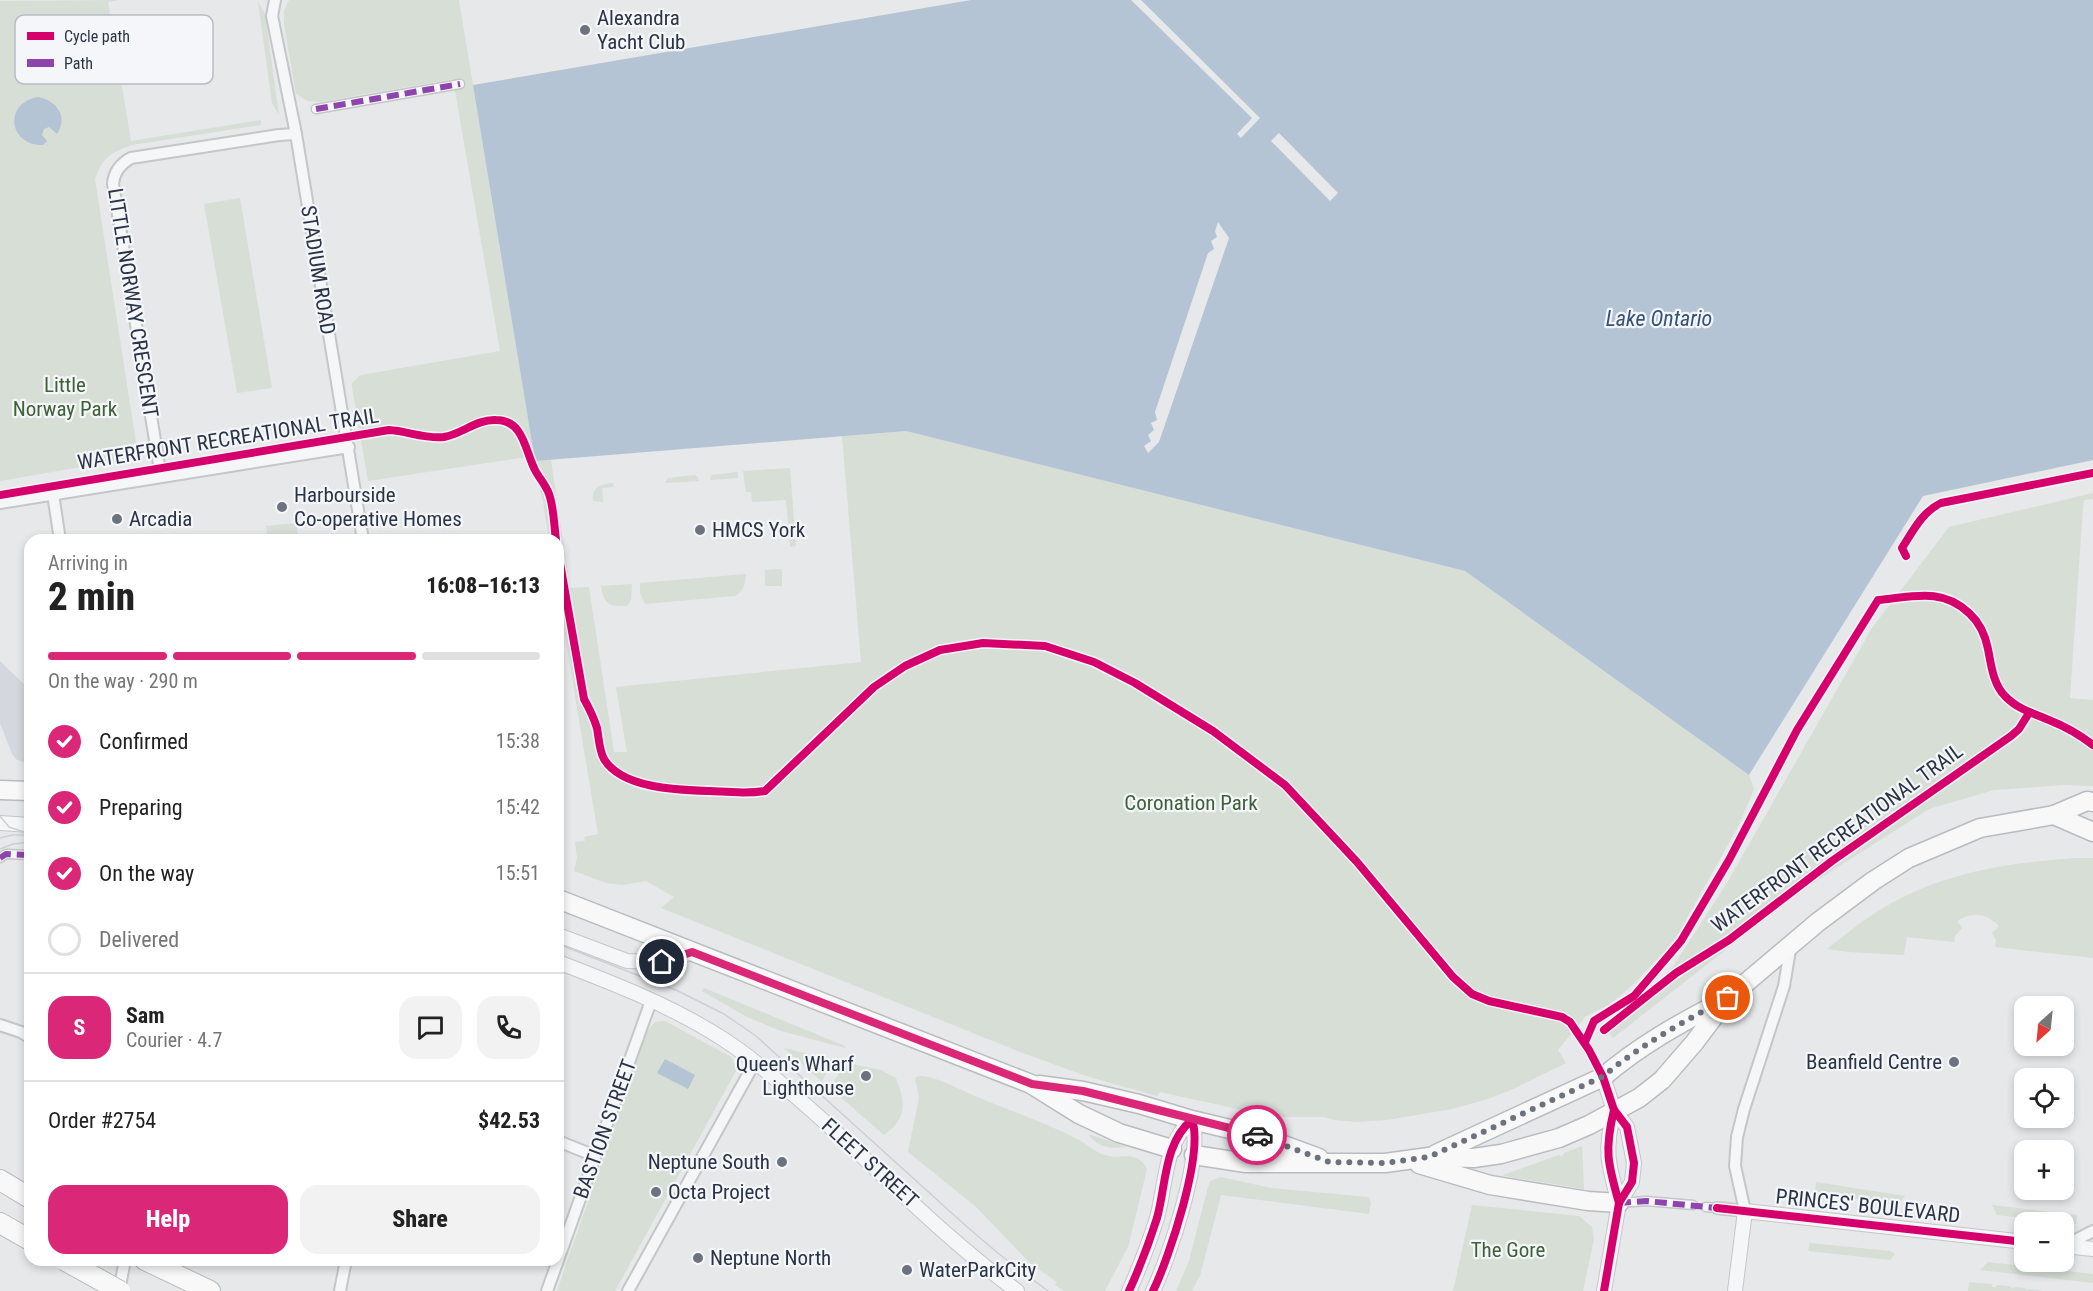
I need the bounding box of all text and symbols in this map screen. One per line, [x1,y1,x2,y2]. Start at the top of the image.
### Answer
place label: Alexandra Yacht Club [597,6,685,54]
legend [15,15,213,84]
marker: Alexandra Yacht Club [578,23,592,37]
text: Cycle path [64,27,130,46]
text: Path [64,54,93,73]
street label: LITTLE NORWAY CRESCENT [103,187,163,419]
street label: STADIUM ROAD [296,204,340,336]
water label: Lake Ontario [1606,306,1712,331]
park label: Little Norway Park [13,373,118,421]
street label: WATERFRONT RECREATIONAL TRAIL [76,403,380,475]
place label: Harbourside Co-operative Homes [294,483,462,531]
marker: Harbourside Co-operative Homes [275,500,289,514]
place label: Arcadia [129,507,192,531]
marker: Arcadia [110,512,124,526]
place label: HMCS York [712,518,806,542]
marker: HMCS York [693,523,707,537]
text: Arriving in [48,551,128,575]
text: 16:08–16:13 [426,573,540,598]
text: 2 min [48,574,135,620]
text: On the way · 290 m [48,669,198,693]
icon: check [48,725,81,758]
text: Confirmed [99,729,188,754]
text: 15:38 [496,729,540,753]
street label: WATERFRONT RECREATIONAL TRAIL [1707,739,1967,937]
icon: check [48,791,81,824]
park label: Coronation Park [1124,791,1258,815]
text: Preparing [99,795,183,820]
text: 15:42 [496,795,540,819]
icon: check [48,857,81,890]
text: On the way [99,861,194,886]
text: 15:51 [496,861,540,885]
text: Delivered [99,927,179,952]
pin [636,936,687,987]
icon: home [645,945,678,978]
pin [1702,972,1753,1023]
icon: bag [1711,981,1744,1014]
button: chat [399,996,462,1059]
button: phone [477,996,540,1059]
north arrow [2014,996,2074,1056]
map controls [2014,996,2074,1272]
text: Sam [126,1003,165,1028]
text: S [74,1015,85,1040]
text: Courier · 4.7 [126,1028,222,1052]
place label: Beanfield Centre [1806,1050,1942,1074]
place label: Queen's Wharf Lighthouse [736,1052,854,1100]
marker: Beanfield Centre [1947,1055,1961,1069]
street label: BASTION STREET [569,1056,641,1202]
button: locate [2014,1068,2074,1128]
marker: Queen's Wharf Lighthouse [859,1069,873,1083]
courier [1227,1105,1287,1165]
text: Order #2754 [48,1108,156,1133]
text: $42.53 [478,1108,540,1133]
street label: FLEET STREET [817,1113,923,1213]
icon: car [1241,1119,1274,1152]
button: + [2014,1140,2074,1200]
place label: Neptune South [648,1150,770,1174]
marker: Neptune South [775,1155,789,1169]
place label: Octa Project [668,1180,770,1204]
street label: PRINCES' BOULEVARD [1775,1184,1961,1228]
button: Help [48,1185,288,1254]
button: Share [300,1185,540,1254]
marker: Octa Project [649,1185,663,1199]
button: − [2014,1212,2074,1272]
park label: The Gore [1471,1238,1546,1262]
place label: Neptune North [710,1246,831,1270]
marker: Neptune North [691,1251,705,1265]
place label: WaterParkCity [919,1258,1037,1282]
marker: WaterParkCity [900,1263,914,1277]

